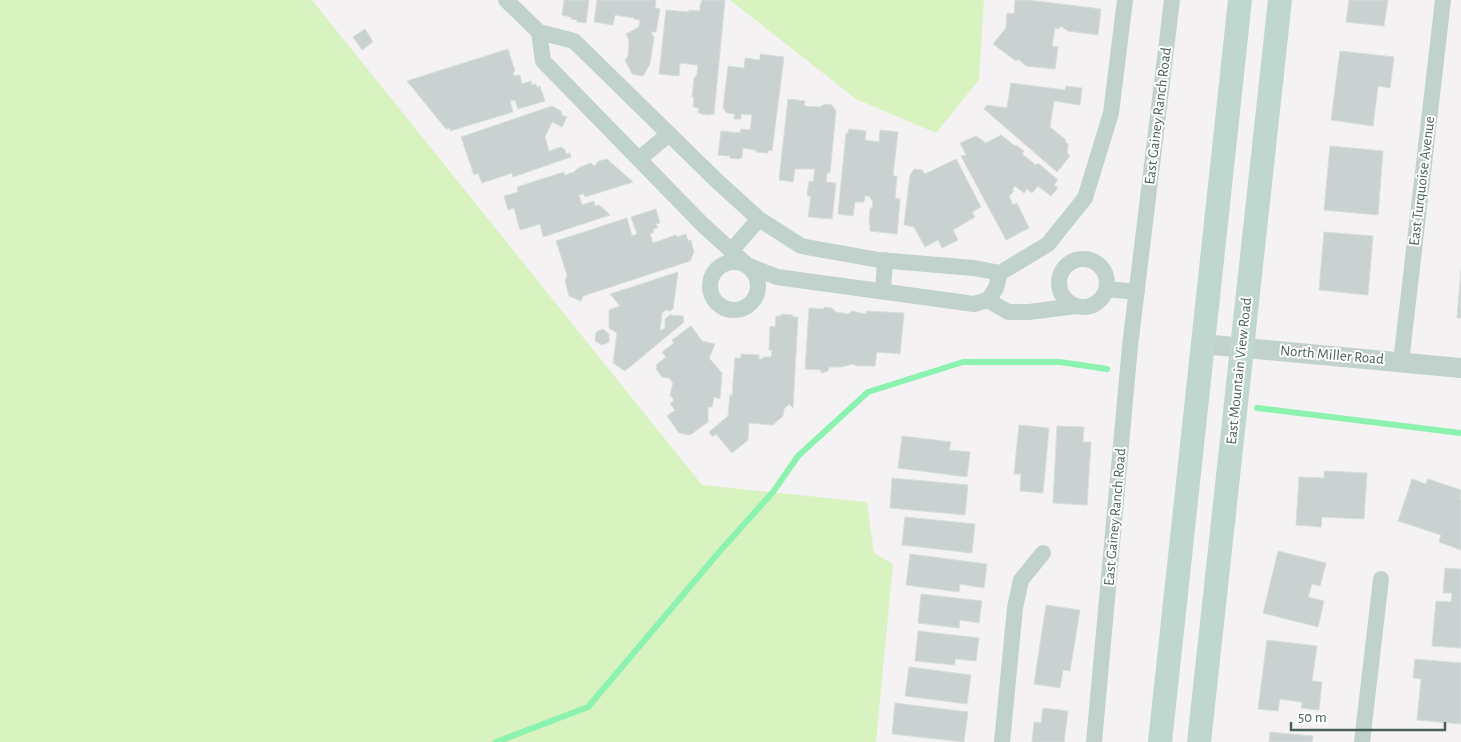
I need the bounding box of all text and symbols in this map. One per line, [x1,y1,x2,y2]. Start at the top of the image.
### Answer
street label: East Gainey Ranch Road [1142,46,1174,185]
street label: East Turquoise Avenue [1407,115,1437,247]
street label: East Mountain View Road [1224,296,1254,445]
street label: North Miller Road [1280,343,1385,367]
street label: East Gainey Ranch Road [1102,447,1129,586]
scale bar [1291,700,1445,732]
text: 50 m [1298,710,1327,725]

